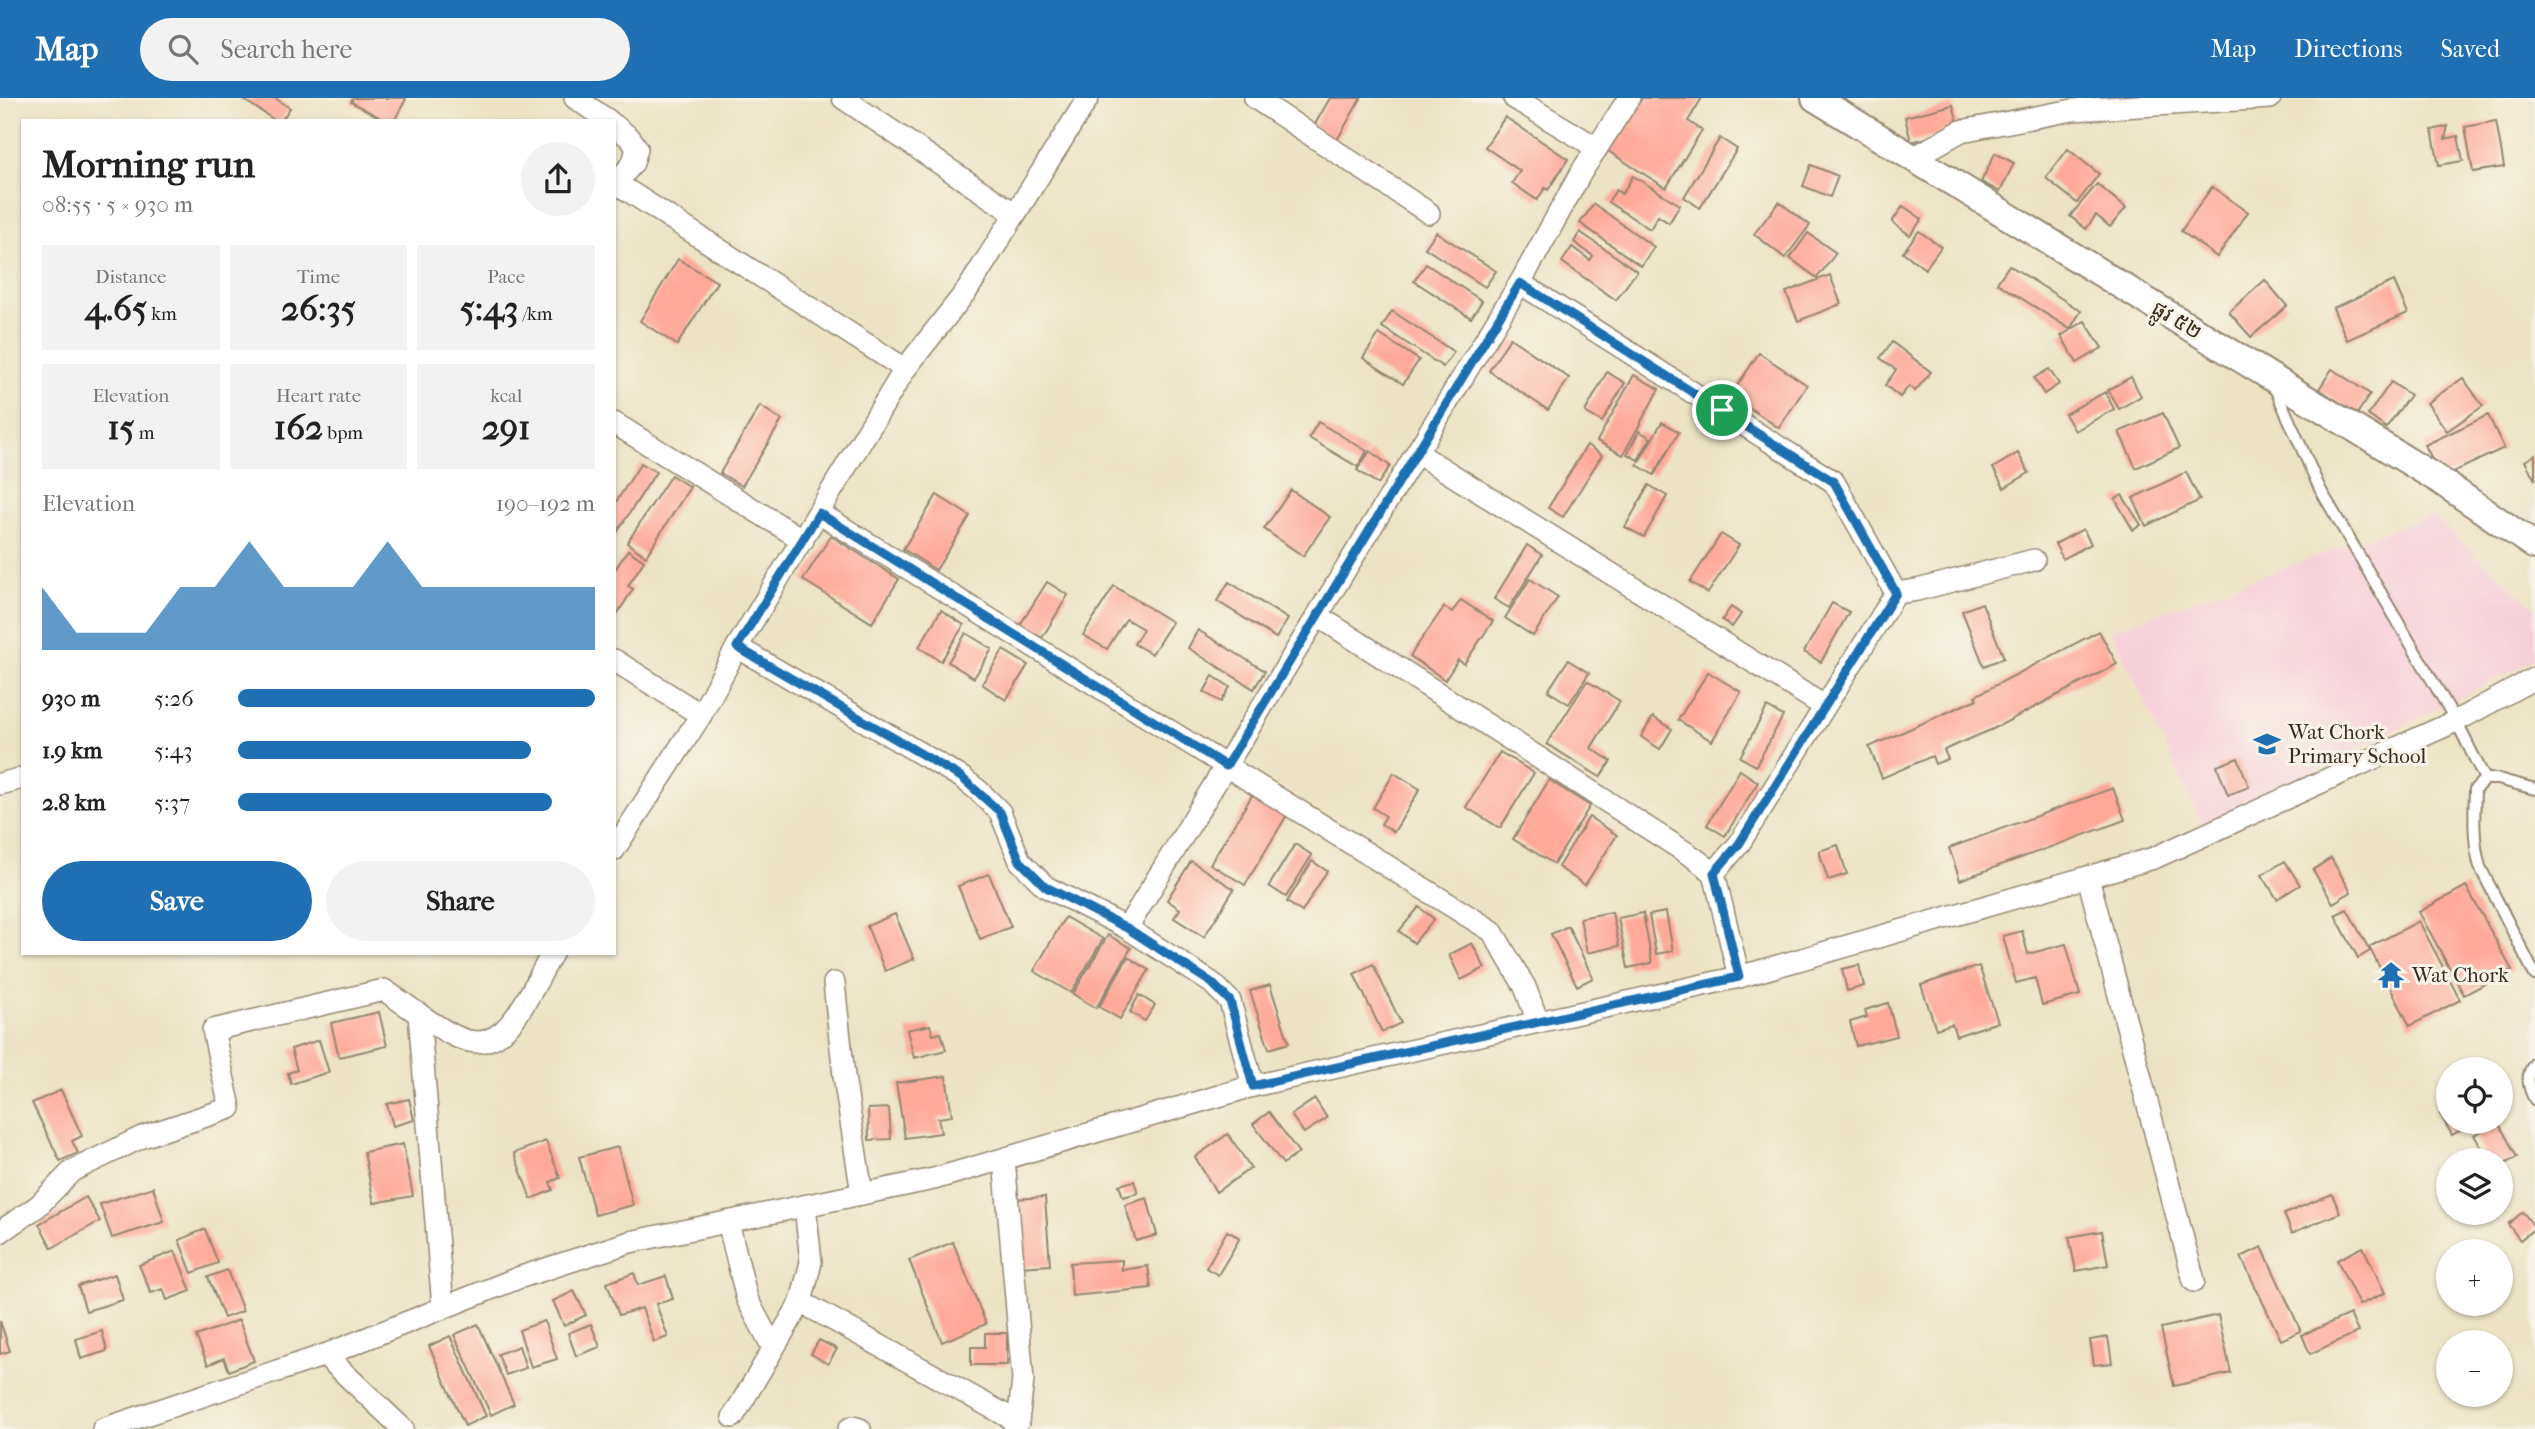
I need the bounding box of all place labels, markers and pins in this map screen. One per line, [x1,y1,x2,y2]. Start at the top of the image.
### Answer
pin [1692,380,1752,440]
place label: Wat Chork Primary School [2287,720,2426,768]
school or university icon: Wat Chork Primary School [2252,729,2282,759]
temple icon: Wat Chork [2376,960,2406,990]
place label: Wat Chork [2411,963,2509,987]

